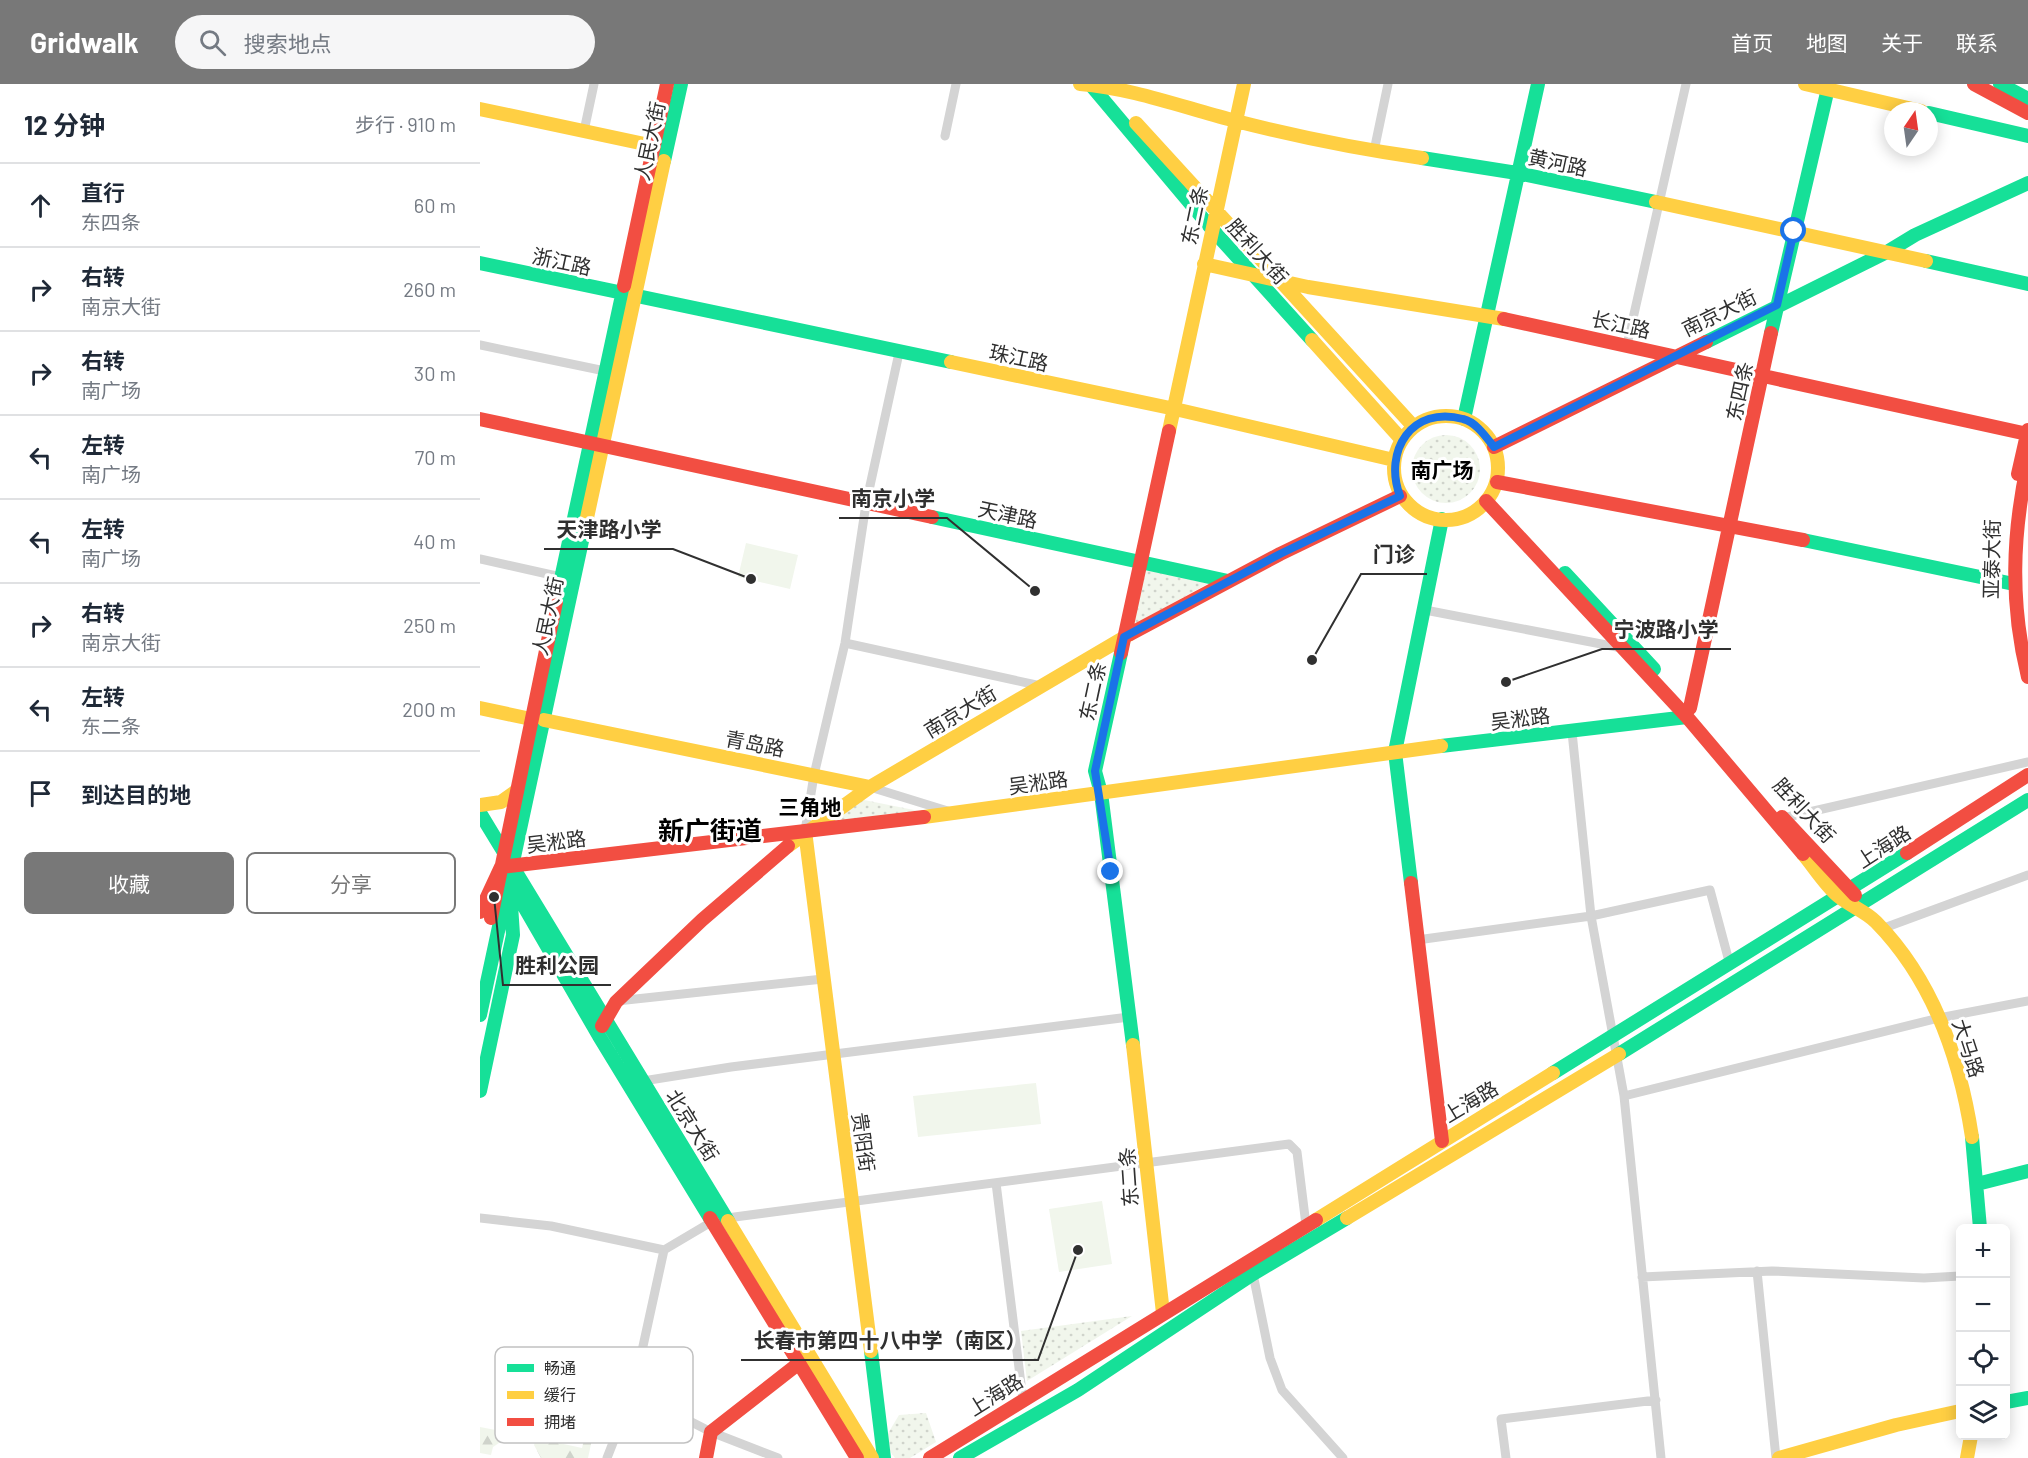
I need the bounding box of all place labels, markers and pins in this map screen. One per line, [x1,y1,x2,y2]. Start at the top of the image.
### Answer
callout: 南京小学 [839,479,947,518]
callout: 天津路小学 [544,510,673,549]
callout: 门诊 [1361,535,1427,574]
callout: 宁波路小学 [1602,610,1731,649]
callout: 胜利公园 [503,946,611,985]
callout: 长春市第四十八中学（南区） [741,1321,1038,1360]

